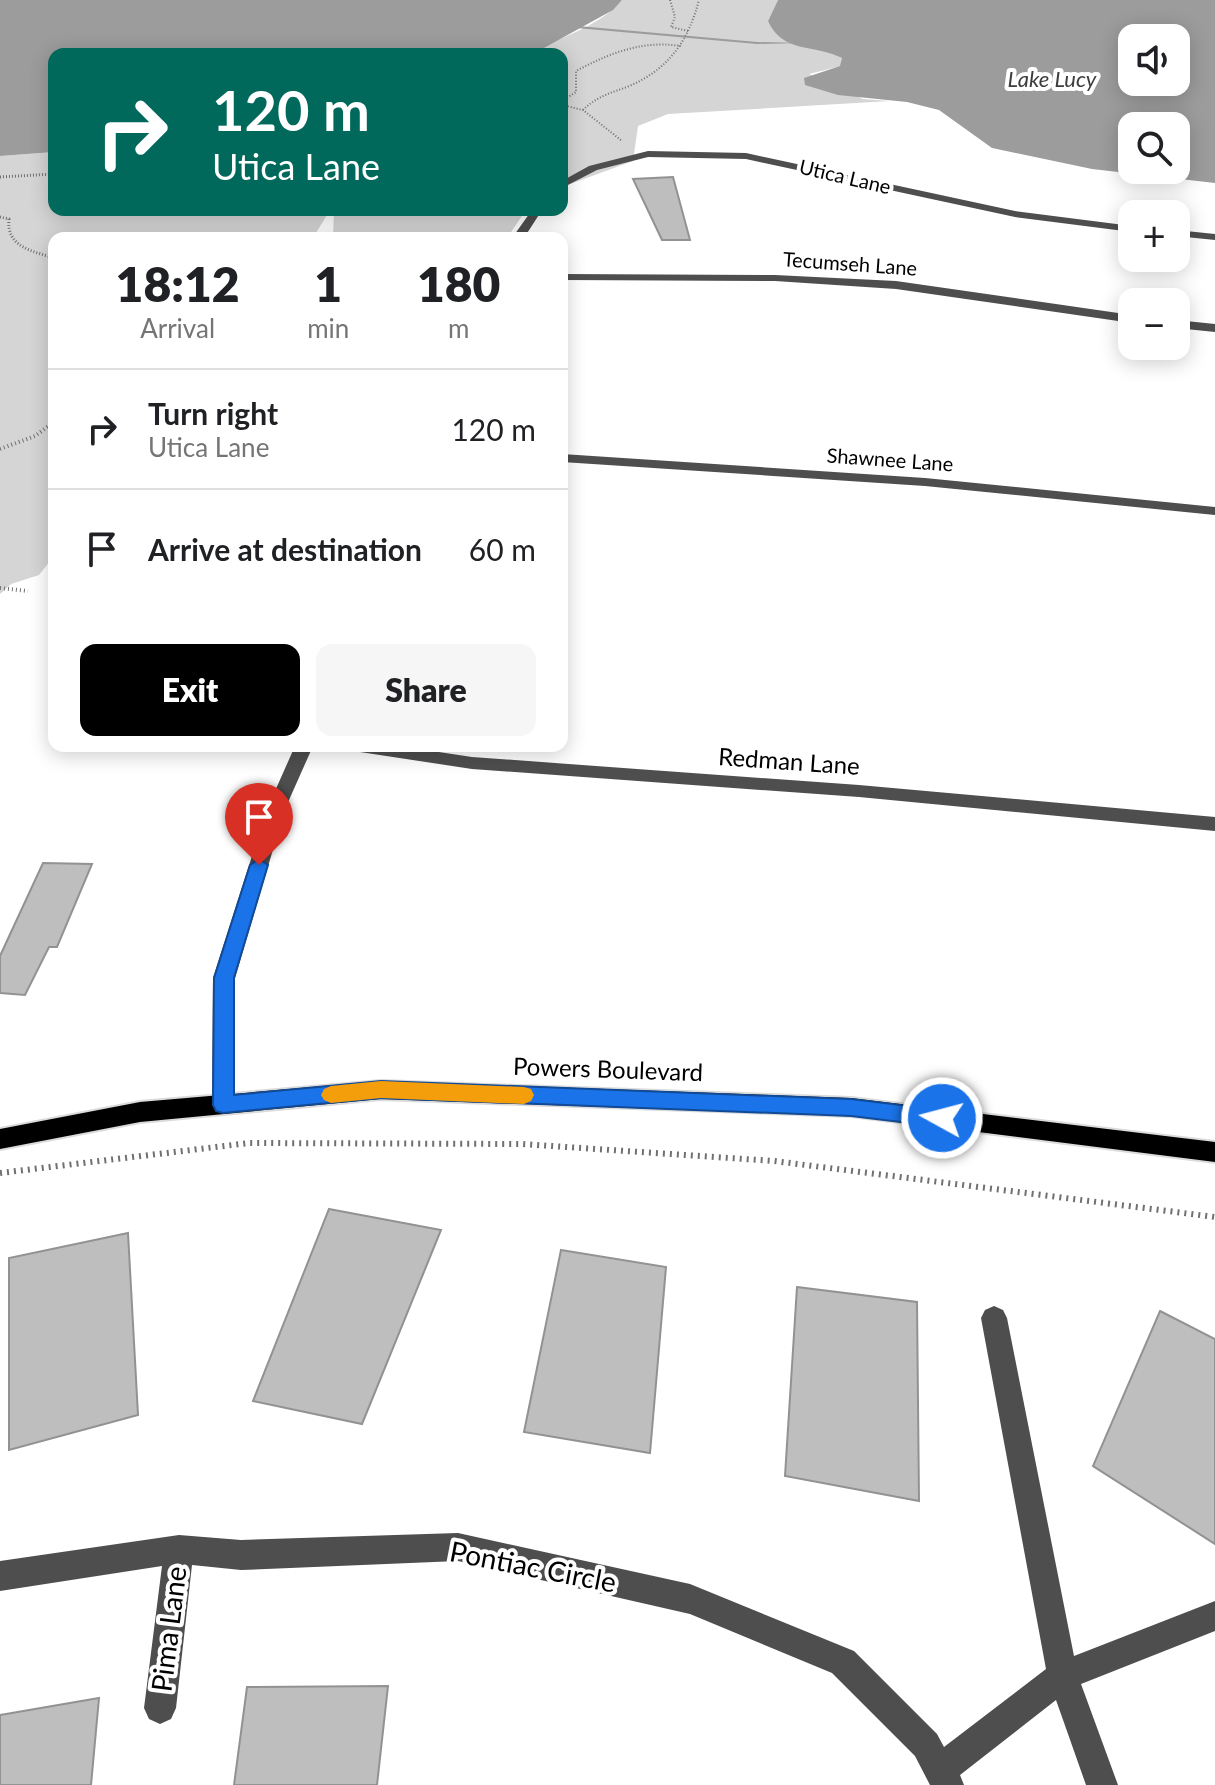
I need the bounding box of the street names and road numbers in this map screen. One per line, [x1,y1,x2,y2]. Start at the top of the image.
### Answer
street label: Utica Lane [797,154,893,198]
street label: Tecumseh Lane [782,246,918,280]
street label: Shawnee Lane [826,443,954,475]
street label: Redman Lane [717,741,861,780]
street label: Powers Boulevard [513,1051,703,1086]
street label: Pontiac Circle [447,1533,619,1599]
street label: Pima Lane [143,1564,193,1694]

